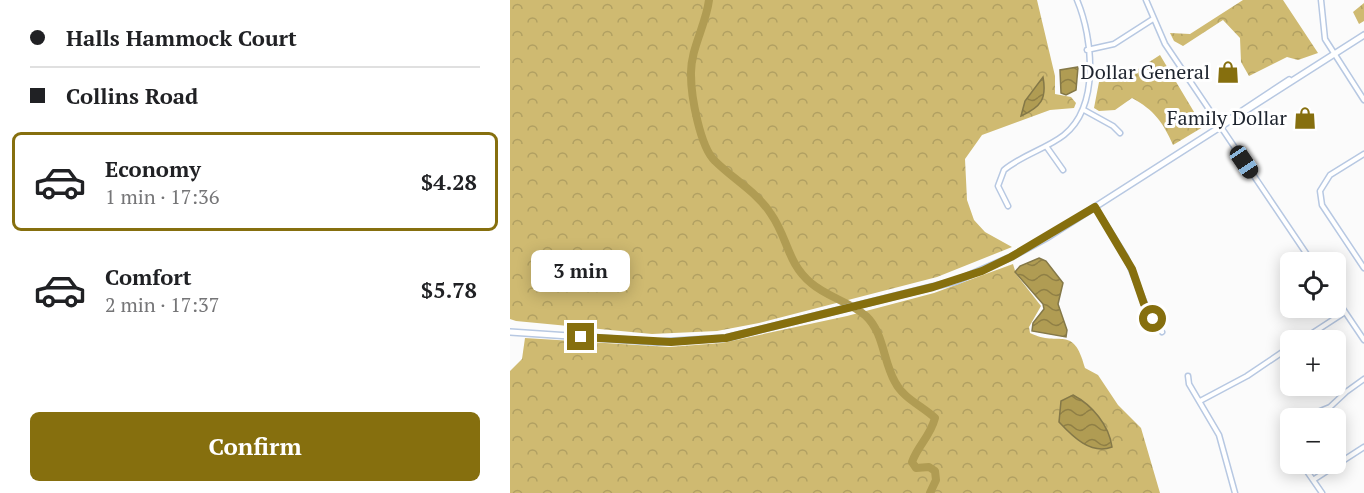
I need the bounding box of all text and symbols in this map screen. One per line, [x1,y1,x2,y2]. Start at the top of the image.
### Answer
text: Halls Hammock Court [66,23,297,52]
place label: Dollar General [1081,58,1210,85]
shop icon: Dollar General [1215,59,1241,85]
text: Collins Road [66,81,198,110]
place label: Family Dollar [1167,104,1287,131]
shop icon: Family Dollar [1292,105,1318,131]
car [1226,142,1262,182]
text: Economy [105,154,201,183]
icon: car [33,155,87,209]
text: $4.28 [421,167,477,196]
text: 1 min · 17:36 [105,183,219,210]
callout: 3 min [532,250,631,292]
map controls [1280,252,1346,474]
button: locate [1280,252,1346,318]
text: 3 min [553,257,608,284]
text: Comfort [105,262,191,291]
icon: car [33,263,87,317]
text: $5.78 [421,275,477,304]
text: 2 min · 17:37 [105,291,219,318]
route start [1139,305,1166,332]
route end [567,323,594,350]
button: + [1280,330,1346,396]
button: − [1280,408,1346,474]
button: Confirm [30,412,480,481]

